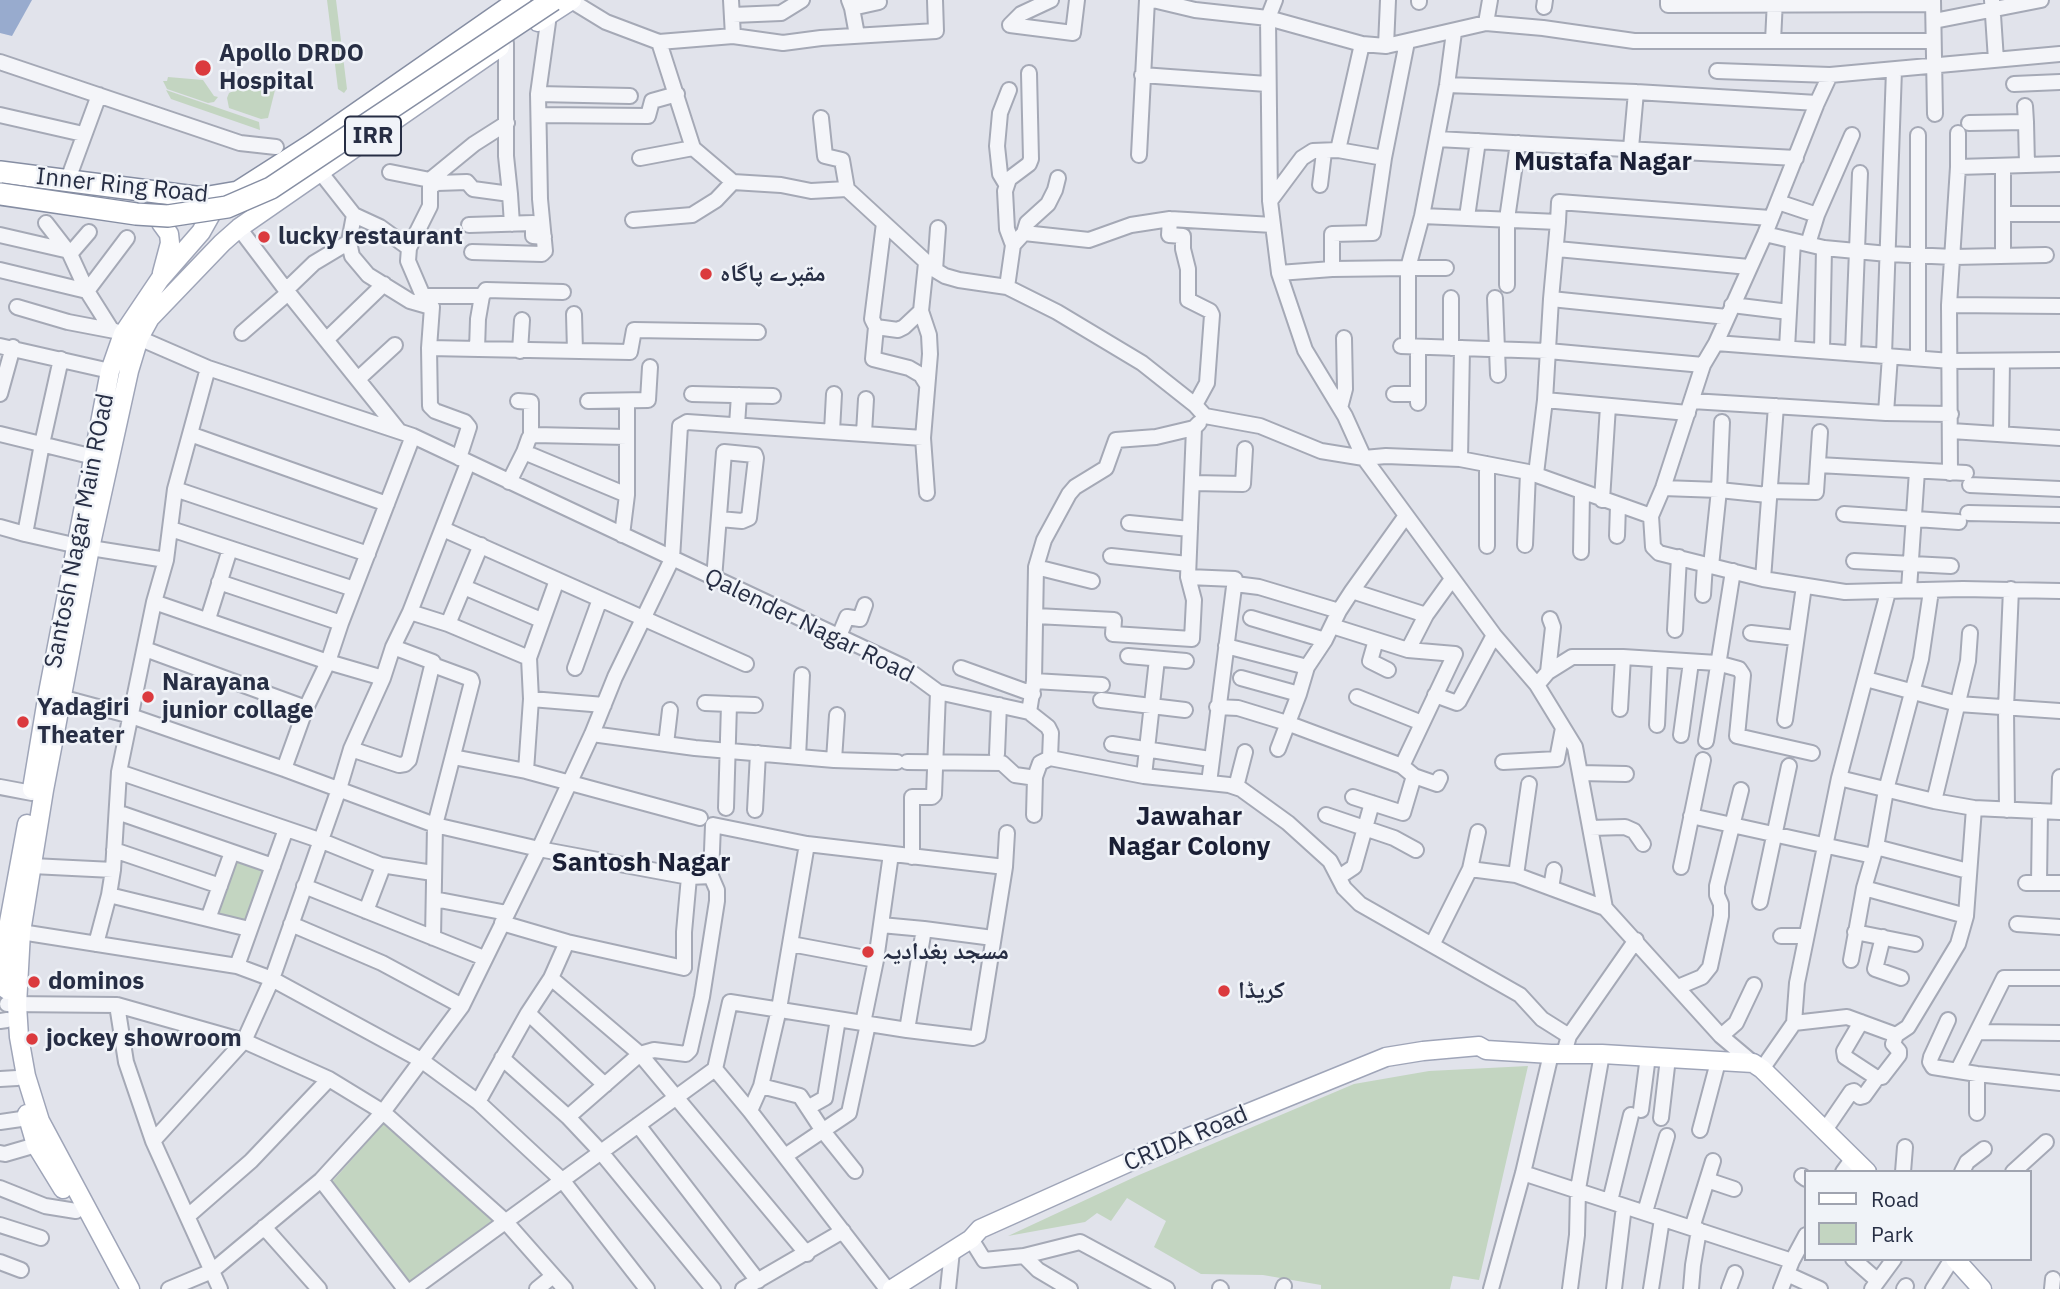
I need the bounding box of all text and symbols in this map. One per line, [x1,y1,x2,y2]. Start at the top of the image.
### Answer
place label: Apollo DRDO Hospital [219,40,364,96]
marker: Apollo DRDO Hospital [193,58,213,78]
road number: IRR [345,116,401,155]
district label: Mustafa Nagar [1514,146,1692,178]
street label: Inner Ring Road [34,163,210,209]
place label: lucky restaurant [278,223,463,251]
marker: lucky restaurant [256,229,272,245]
place label: مقبرے پاگاہ [720,260,826,288]
marker: مقبرے پاگاہ [698,266,714,282]
street label: Santosh Nagar Main ROad [39,391,121,671]
street label: Qalender Nagar Road [700,563,918,689]
place label: Narayana junior collage [162,669,314,725]
marker: Narayana junior collage [140,689,156,705]
place label: Yadagiri Theater [37,694,130,750]
marker: Yadagiri Theater [15,714,31,730]
district label: Jawahar Nagar Colony [1108,801,1270,862]
district label: Santosh Nagar [552,847,730,879]
place label: مسجد بغدادیہ [882,938,1009,966]
marker: مسجد بغدادیہ [860,944,876,960]
place label: dominos [48,968,144,996]
marker: dominos [26,974,42,990]
place label: کریڈا [1238,977,1285,1005]
marker: کریڈا [1216,983,1232,999]
place label: jockey showroom [46,1025,242,1053]
marker: jockey showroom [24,1031,40,1047]
street label: CRIDA Road [1120,1100,1252,1178]
legend [1804,1170,2032,1261]
text: Road [1871,1185,1919,1213]
text: Park [1871,1220,1914,1248]

